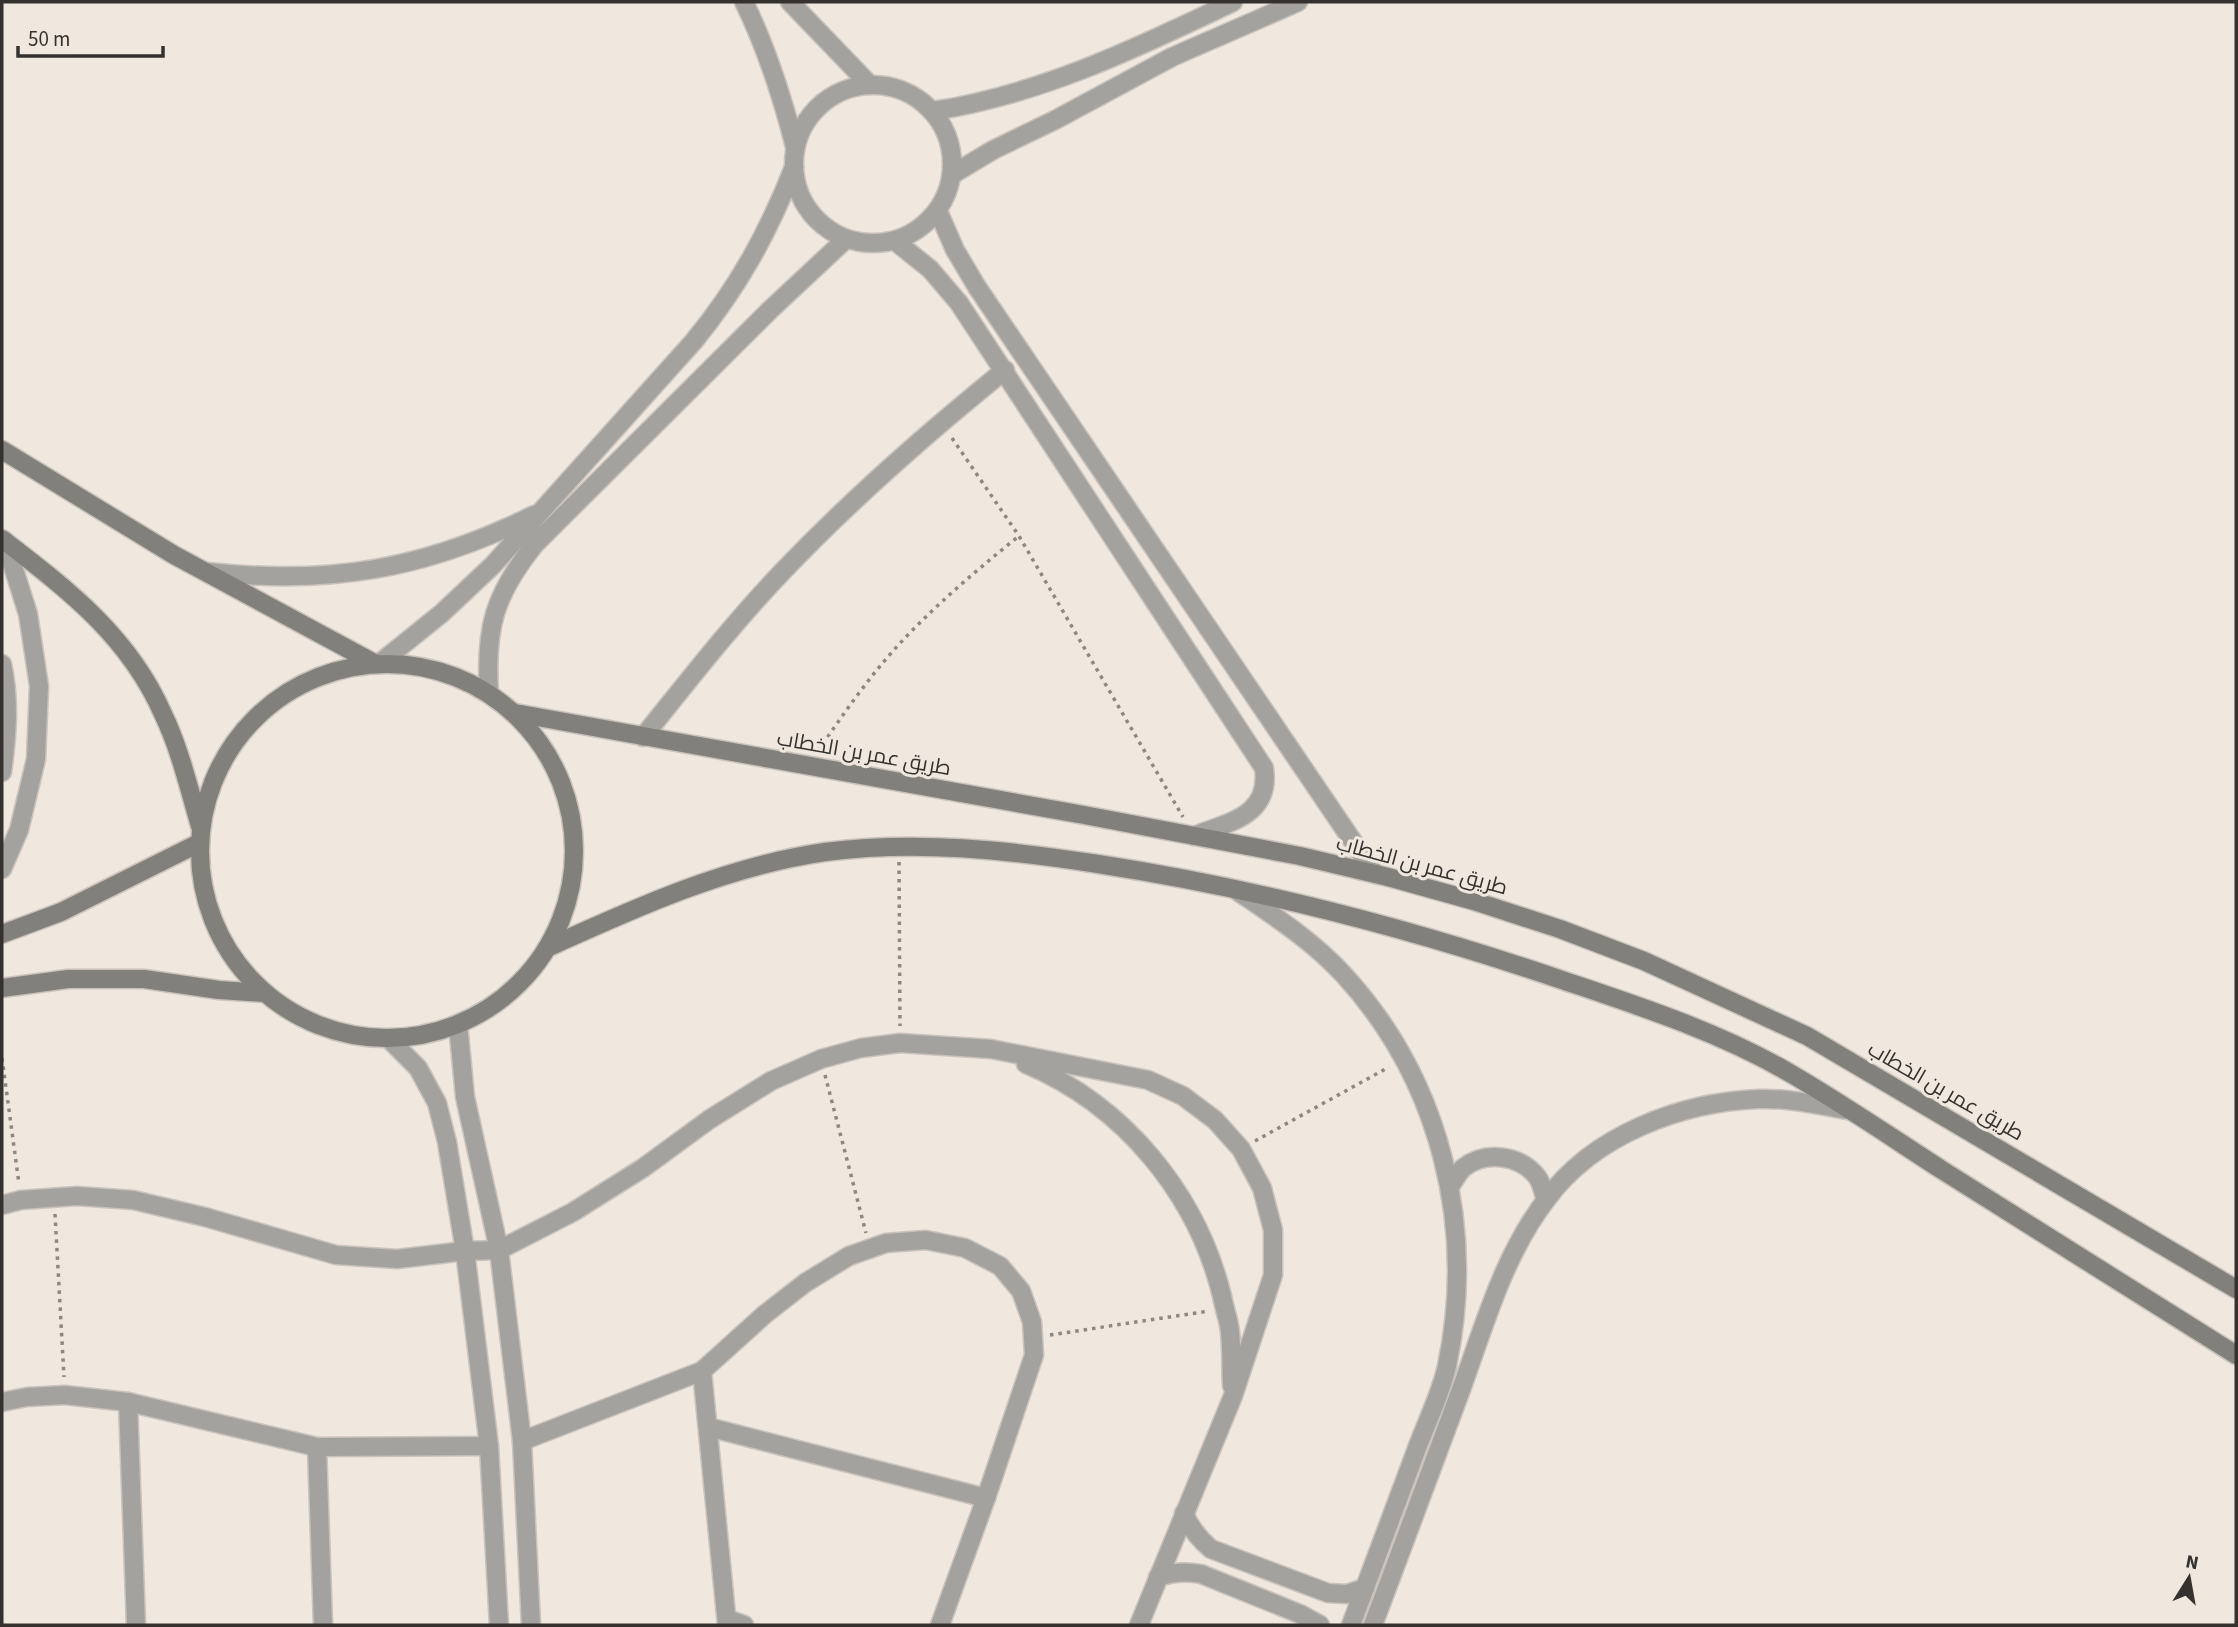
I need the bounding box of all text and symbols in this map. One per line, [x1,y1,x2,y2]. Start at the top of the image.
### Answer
scale bar [18,14,163,58]
text: 50 m [28,24,70,54]
street label: طريق عمر بن الخطاب [775,723,953,783]
street label: طريق عمر بن الخطاب [1333,828,1511,902]
street label: طريق عمر بن الخطاب [1862,1034,2030,1148]
north arrow [2154,1543,2224,1613]
text: N [2183,1548,2201,1577]

